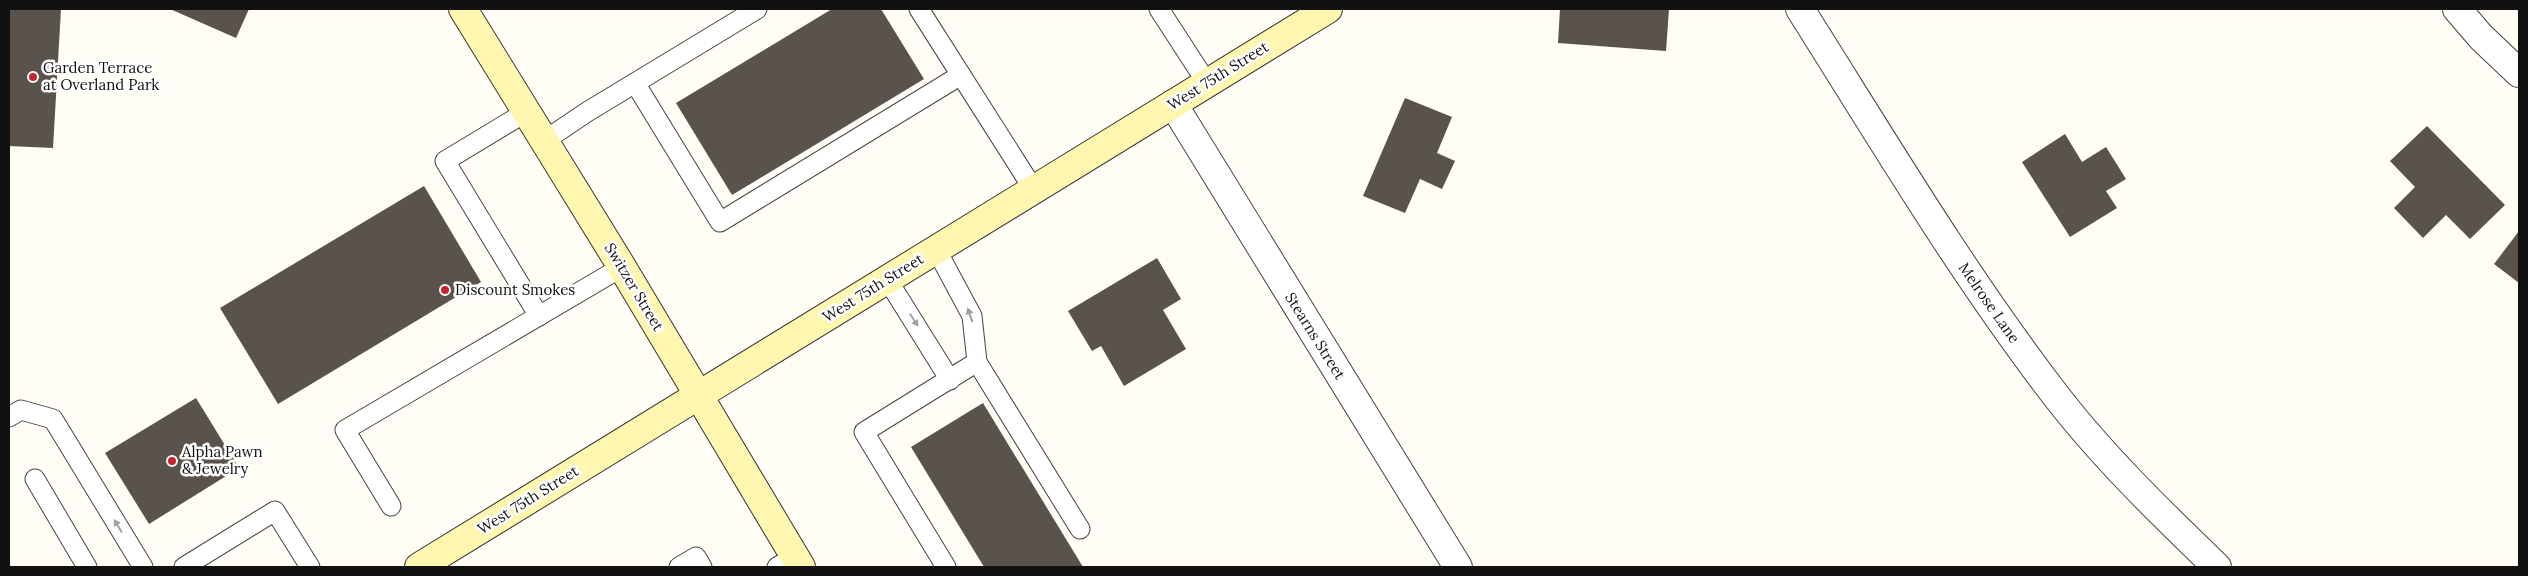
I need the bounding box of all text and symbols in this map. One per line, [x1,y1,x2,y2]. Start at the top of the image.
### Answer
street label: West 75th Street [1164,37,1272,114]
place label: Garden Terrace at Overland Park [43,58,159,94]
marker: Garden Terrace at Overland Park [27,71,39,83]
street label: Switzer Street [601,239,668,334]
street label: West 75th Street [819,249,927,326]
street label: Melrose Lane [1955,259,2024,347]
place label: Discount Smokes [455,280,575,299]
marker: Discount Smokes [439,284,451,296]
street label: Stearns Street [1281,289,1350,383]
one-way arrow [966,307,974,322]
one-way arrow [909,314,919,327]
place label: Alpha Pawn & Jewelry [181,442,263,478]
marker: Alpha Pawn & Jewelry [166,455,178,467]
street label: West 75th Street [474,461,582,538]
one-way arrow [113,519,122,532]

